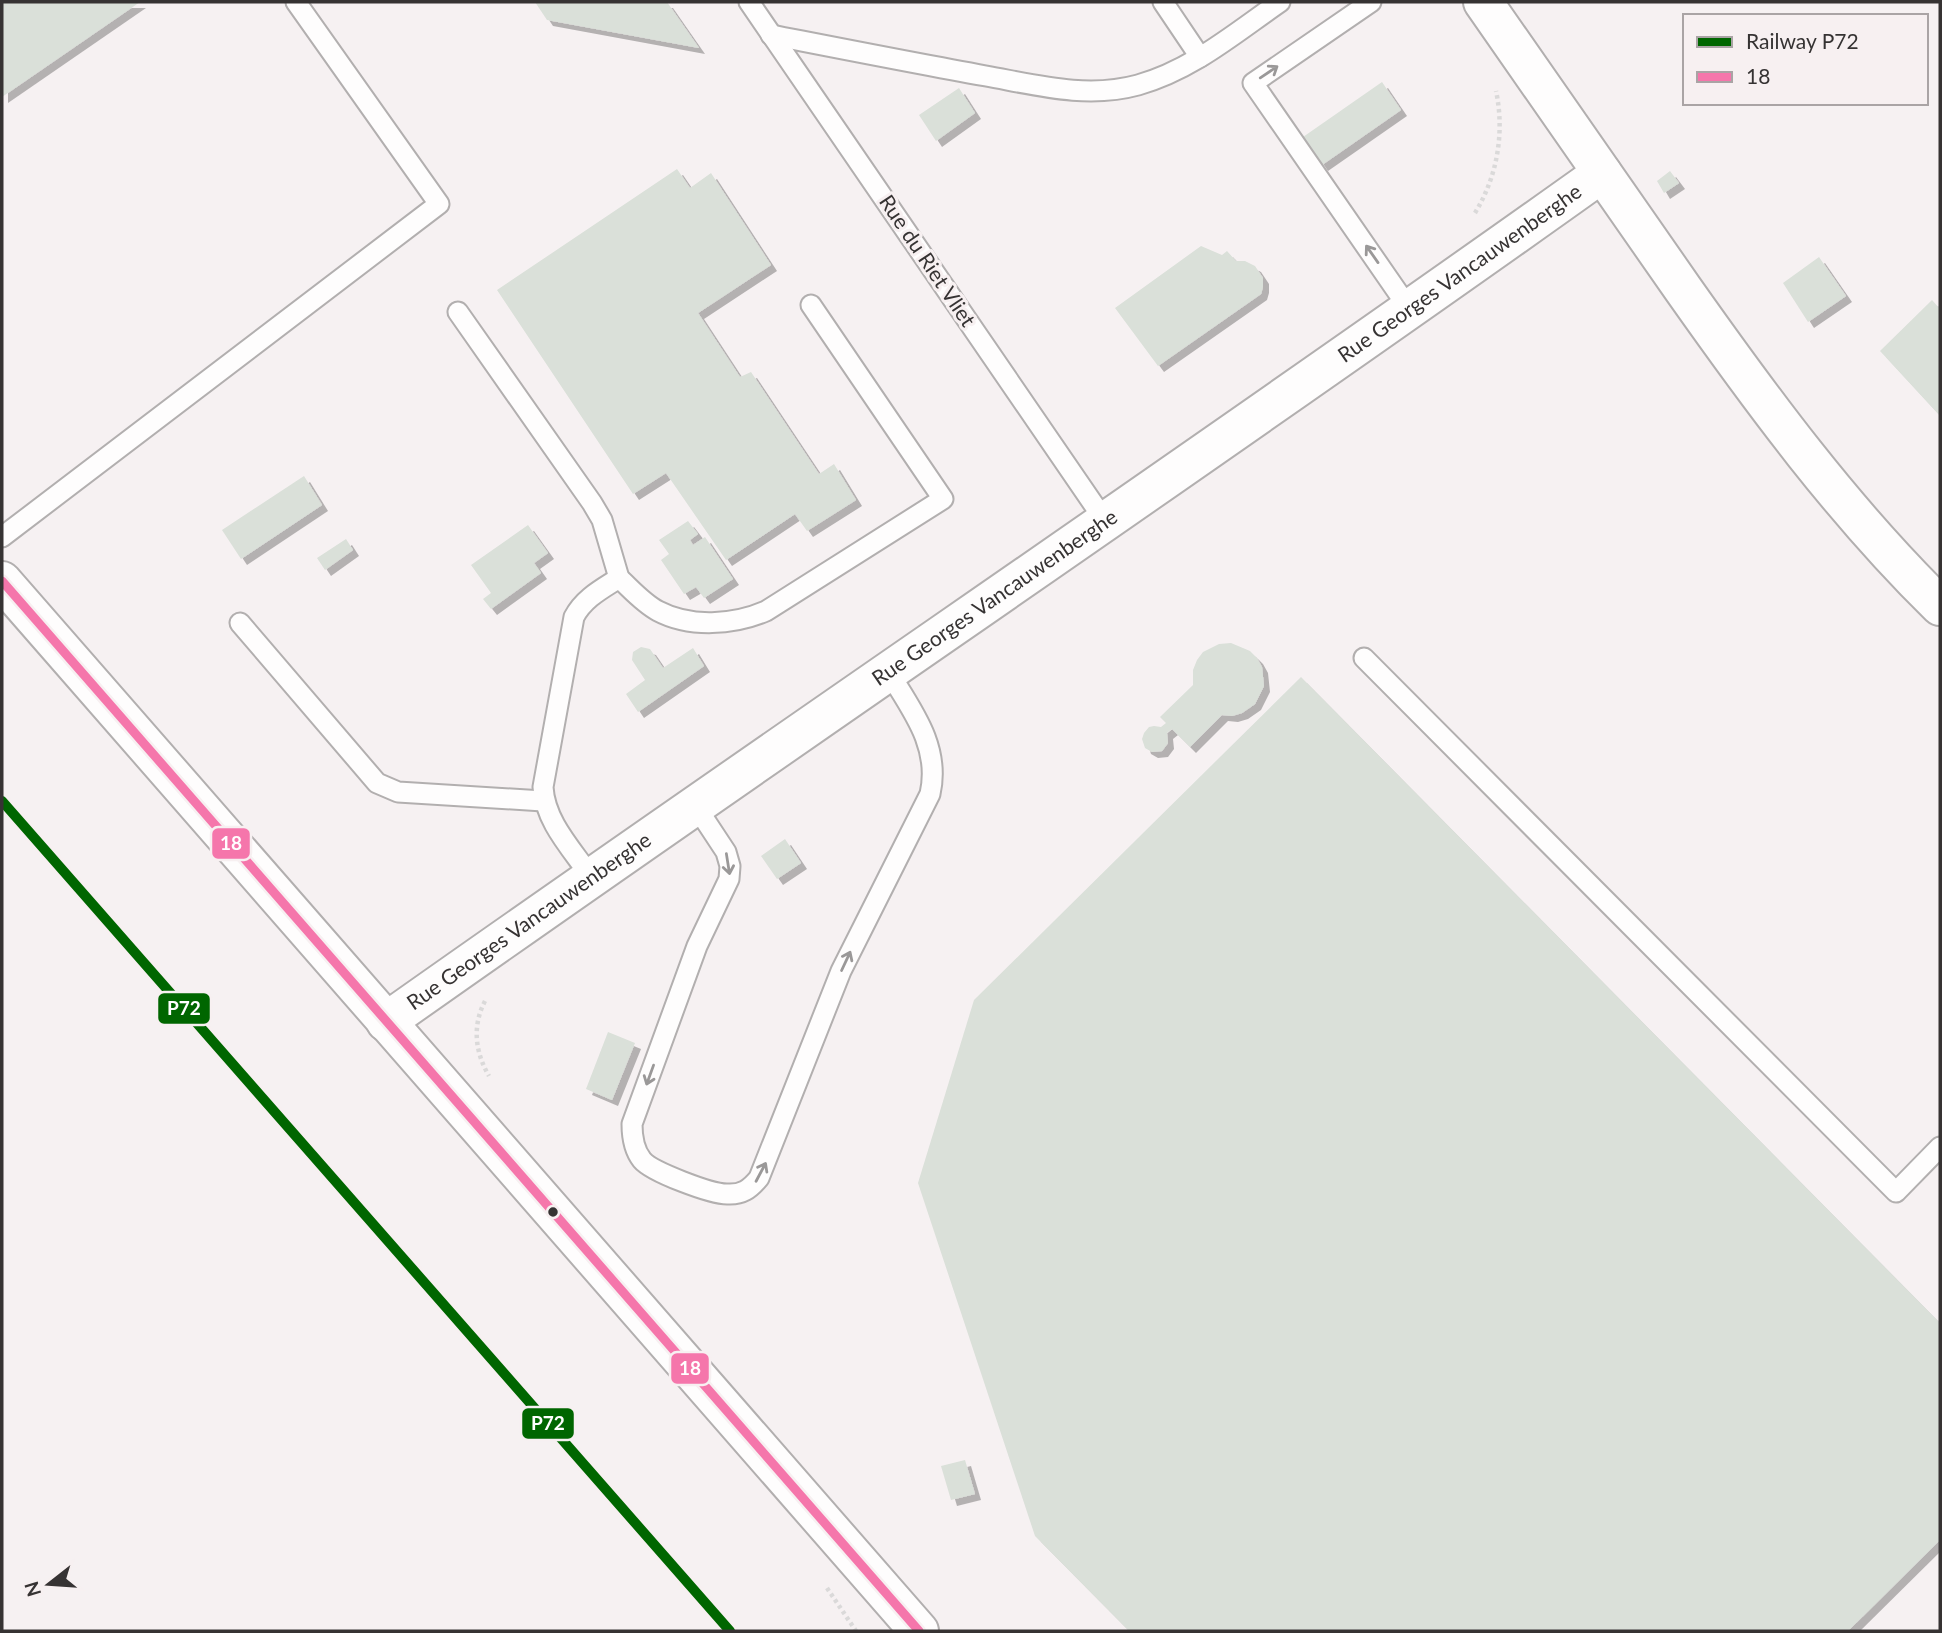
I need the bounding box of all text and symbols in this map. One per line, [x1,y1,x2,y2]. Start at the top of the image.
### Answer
legend [1683,14,1928,105]
text: Railway P72 [1746,28,1859,53]
text: 18 [1746,63,1770,88]
one-way arrow [1259,65,1278,79]
street label: Rue Georges Vancauwenberghe [1332,178,1586,367]
street label: Rue du Riet Vliet [875,189,982,331]
one-way arrow [1365,244,1379,264]
street label: Rue Georges Vancauwenberghe [867,503,1121,690]
street label: Rue Georges Vancauwenberghe [401,826,655,1014]
line badge: 18 [211,827,251,860]
text: 18 [220,831,242,854]
one-way arrow [722,852,735,875]
one-way arrow [840,951,853,973]
line badge: P72 [157,992,211,1025]
text: P72 [167,996,201,1019]
one-way arrow [643,1063,655,1085]
one-way arrow [755,1162,768,1183]
unlabelled marker [546,1205,560,1219]
line badge: 18 [670,1352,710,1385]
text: 18 [679,1356,701,1379]
line badge: P72 [521,1407,575,1440]
text: P72 [531,1411,565,1434]
north arrow [14,1549,84,1619]
text: N [19,1579,45,1599]

